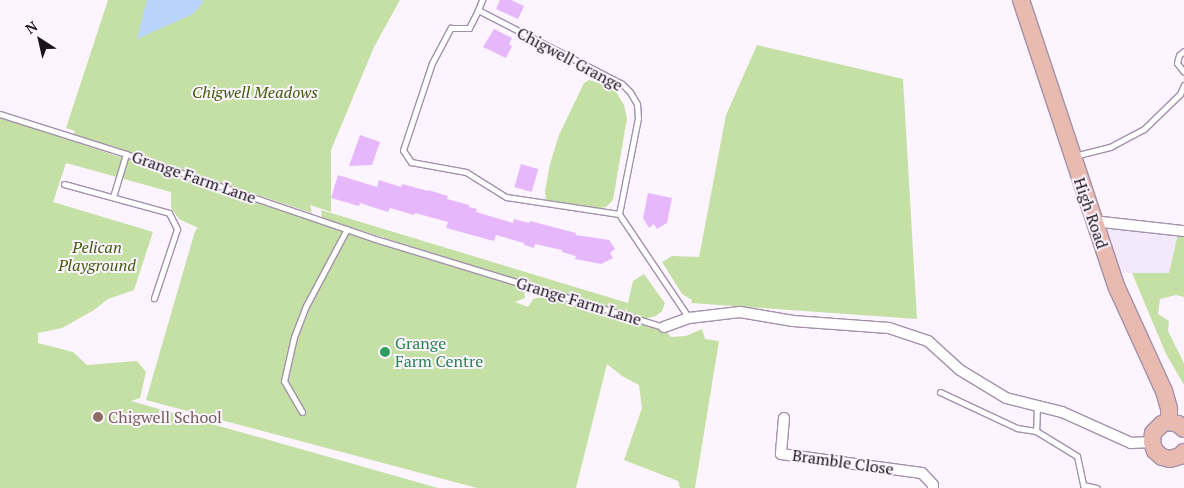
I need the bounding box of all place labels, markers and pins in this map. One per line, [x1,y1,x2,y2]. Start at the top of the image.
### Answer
place label: Grange Farm Centre [395,333,483,371]
marker: Grange Farm Centre [379,346,391,358]
place label: Chigwell School [108,407,222,427]
marker: Chigwell School [92,411,104,423]

